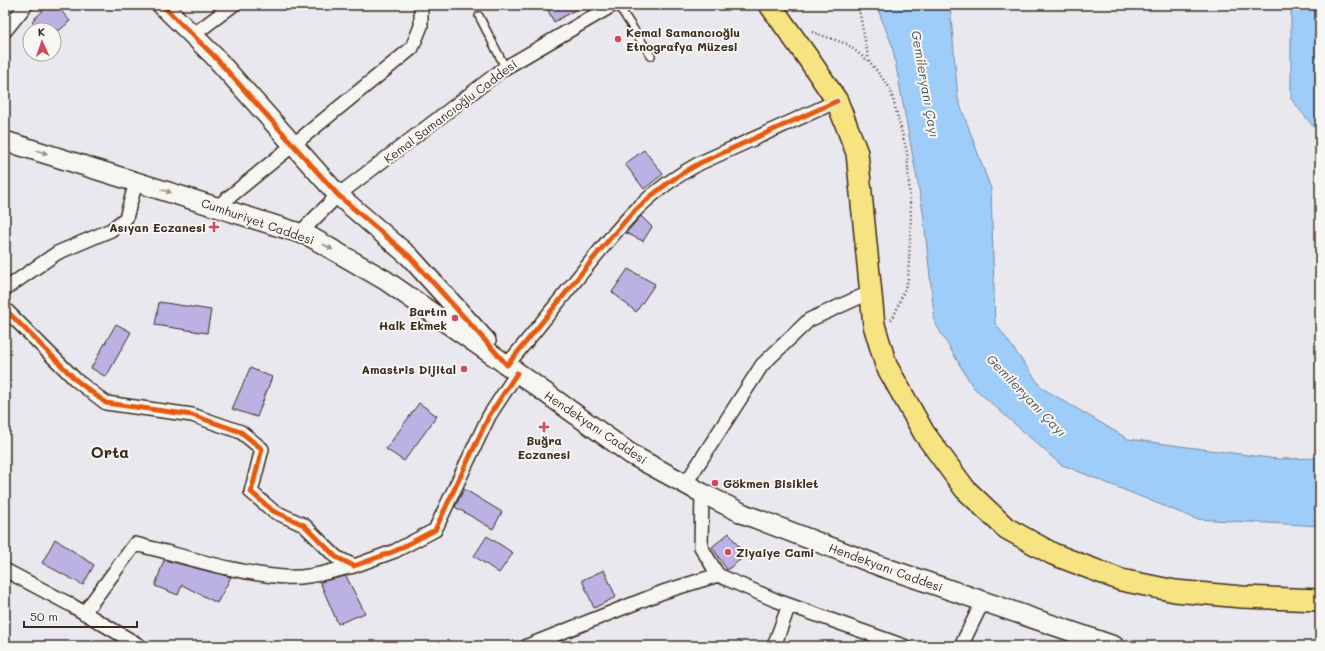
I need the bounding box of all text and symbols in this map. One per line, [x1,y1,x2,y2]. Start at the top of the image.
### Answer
north arrow [22,22,62,62]
text: K [37,24,45,39]
place label: Kemal Samancıoğlu Etnografya Müzesi [626,24,740,54]
water label: Gemileryanı Çayı [908,29,944,139]
marker: Kemal Samancıoğlu Etnografya Müzesi [613,34,623,44]
street label: Kemal Samancıoğlu Caddesi [380,56,520,166]
one-way arrow [37,149,49,155]
one-way arrow [161,188,173,194]
street label: Cumhuriyet Caddesi [199,194,317,248]
place label: Asıyan Eczanesi [109,219,206,235]
marker: Asıyan Eczanesi [209,222,219,232]
one-way arrow [322,244,334,251]
place label: Bartın Halk Ekmek [379,303,447,333]
marker: Bartın Halk Ekmek [450,313,460,323]
water label: Gemileryanı Çayı [983,350,1071,440]
place label: Amastris Dijital [362,361,456,377]
marker: Amastris Dijital [459,364,469,374]
street label: Hendekyanı Caddesi [542,387,650,467]
marker: Buğra Eczanesi [539,422,549,432]
place label: Buğra Eczanesi [517,432,571,462]
district label: Orta [91,441,129,462]
place label: Gökmen Bisiklet [723,475,818,491]
marker: Gökmen Bisiklet [710,478,720,488]
street label: Hendekyanı Caddesi [827,539,945,595]
place label: Ziyaiye Cami [736,544,814,560]
marker: Ziyaiye Cami [723,547,733,557]
scale bar [24,603,137,629]
text: 50 m [30,608,58,624]

